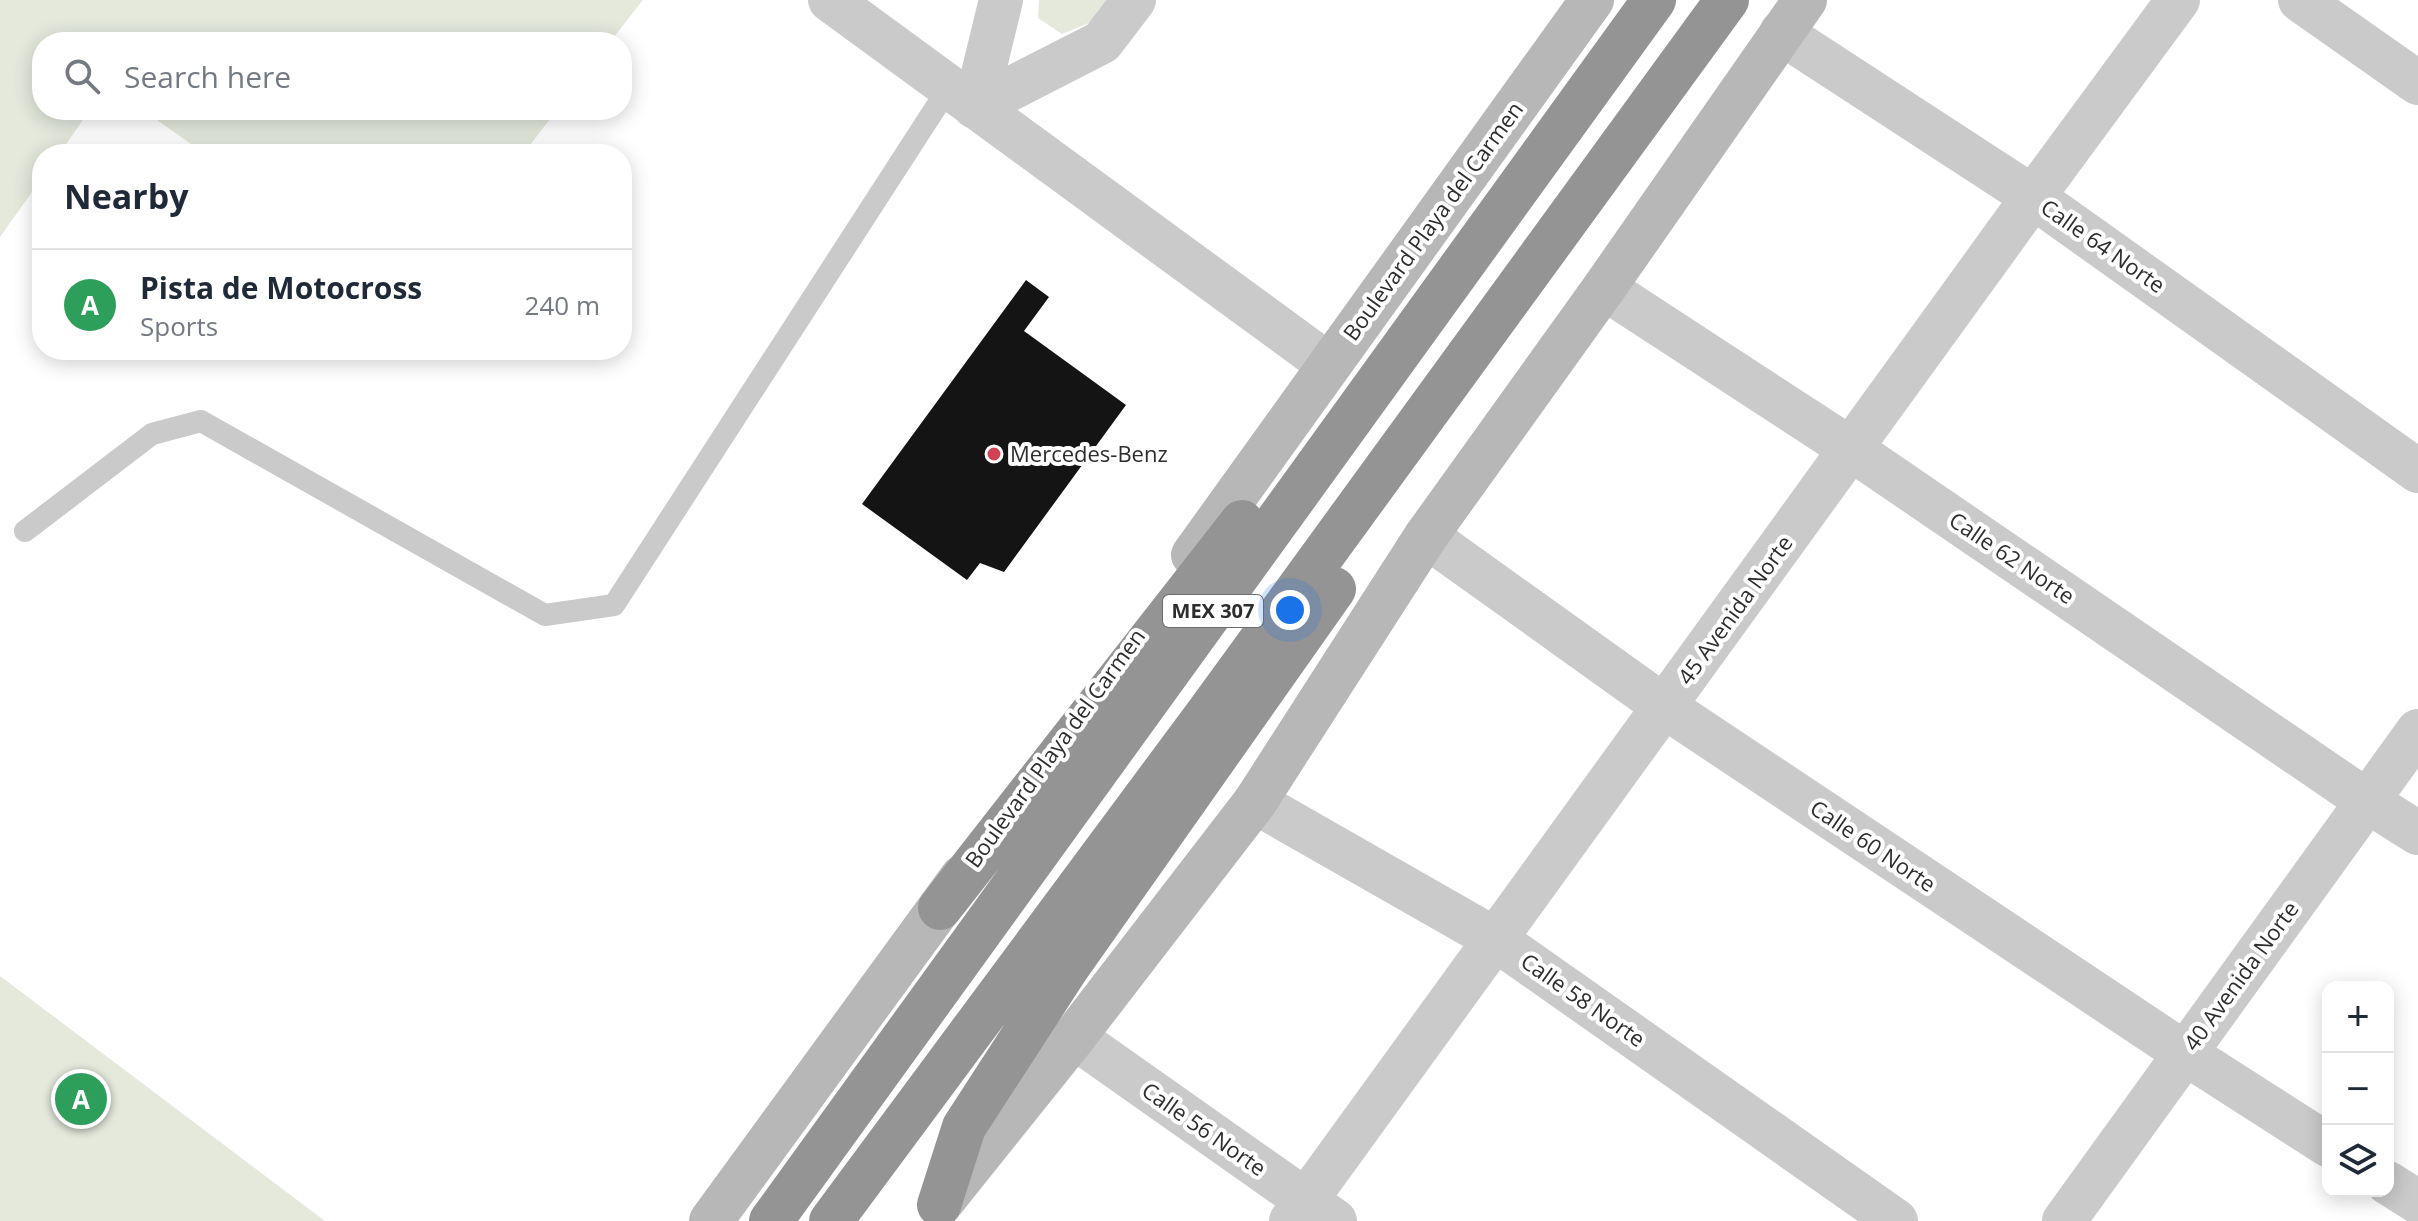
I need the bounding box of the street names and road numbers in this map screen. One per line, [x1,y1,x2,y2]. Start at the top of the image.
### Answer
street label: Boulevard Playa del Carmen [1335,95,1529,346]
street label: Calle 64 Norte [2036,191,2172,299]
street label: Calle 62 Norte [1944,504,2081,610]
street label: 45 Avenida Norte [1670,529,1799,690]
road number: MEX 307 [1163,595,1263,627]
street label: Boulevard Playa del Carmen [957,622,1151,873]
street label: Calle 60 Norte [1805,792,1942,898]
street label: 40 Avenida Norte [2176,895,2305,1056]
street label: Calle 58 Norte [1516,945,1652,1053]
street label: Calle 56 Norte [1137,1074,1273,1182]

